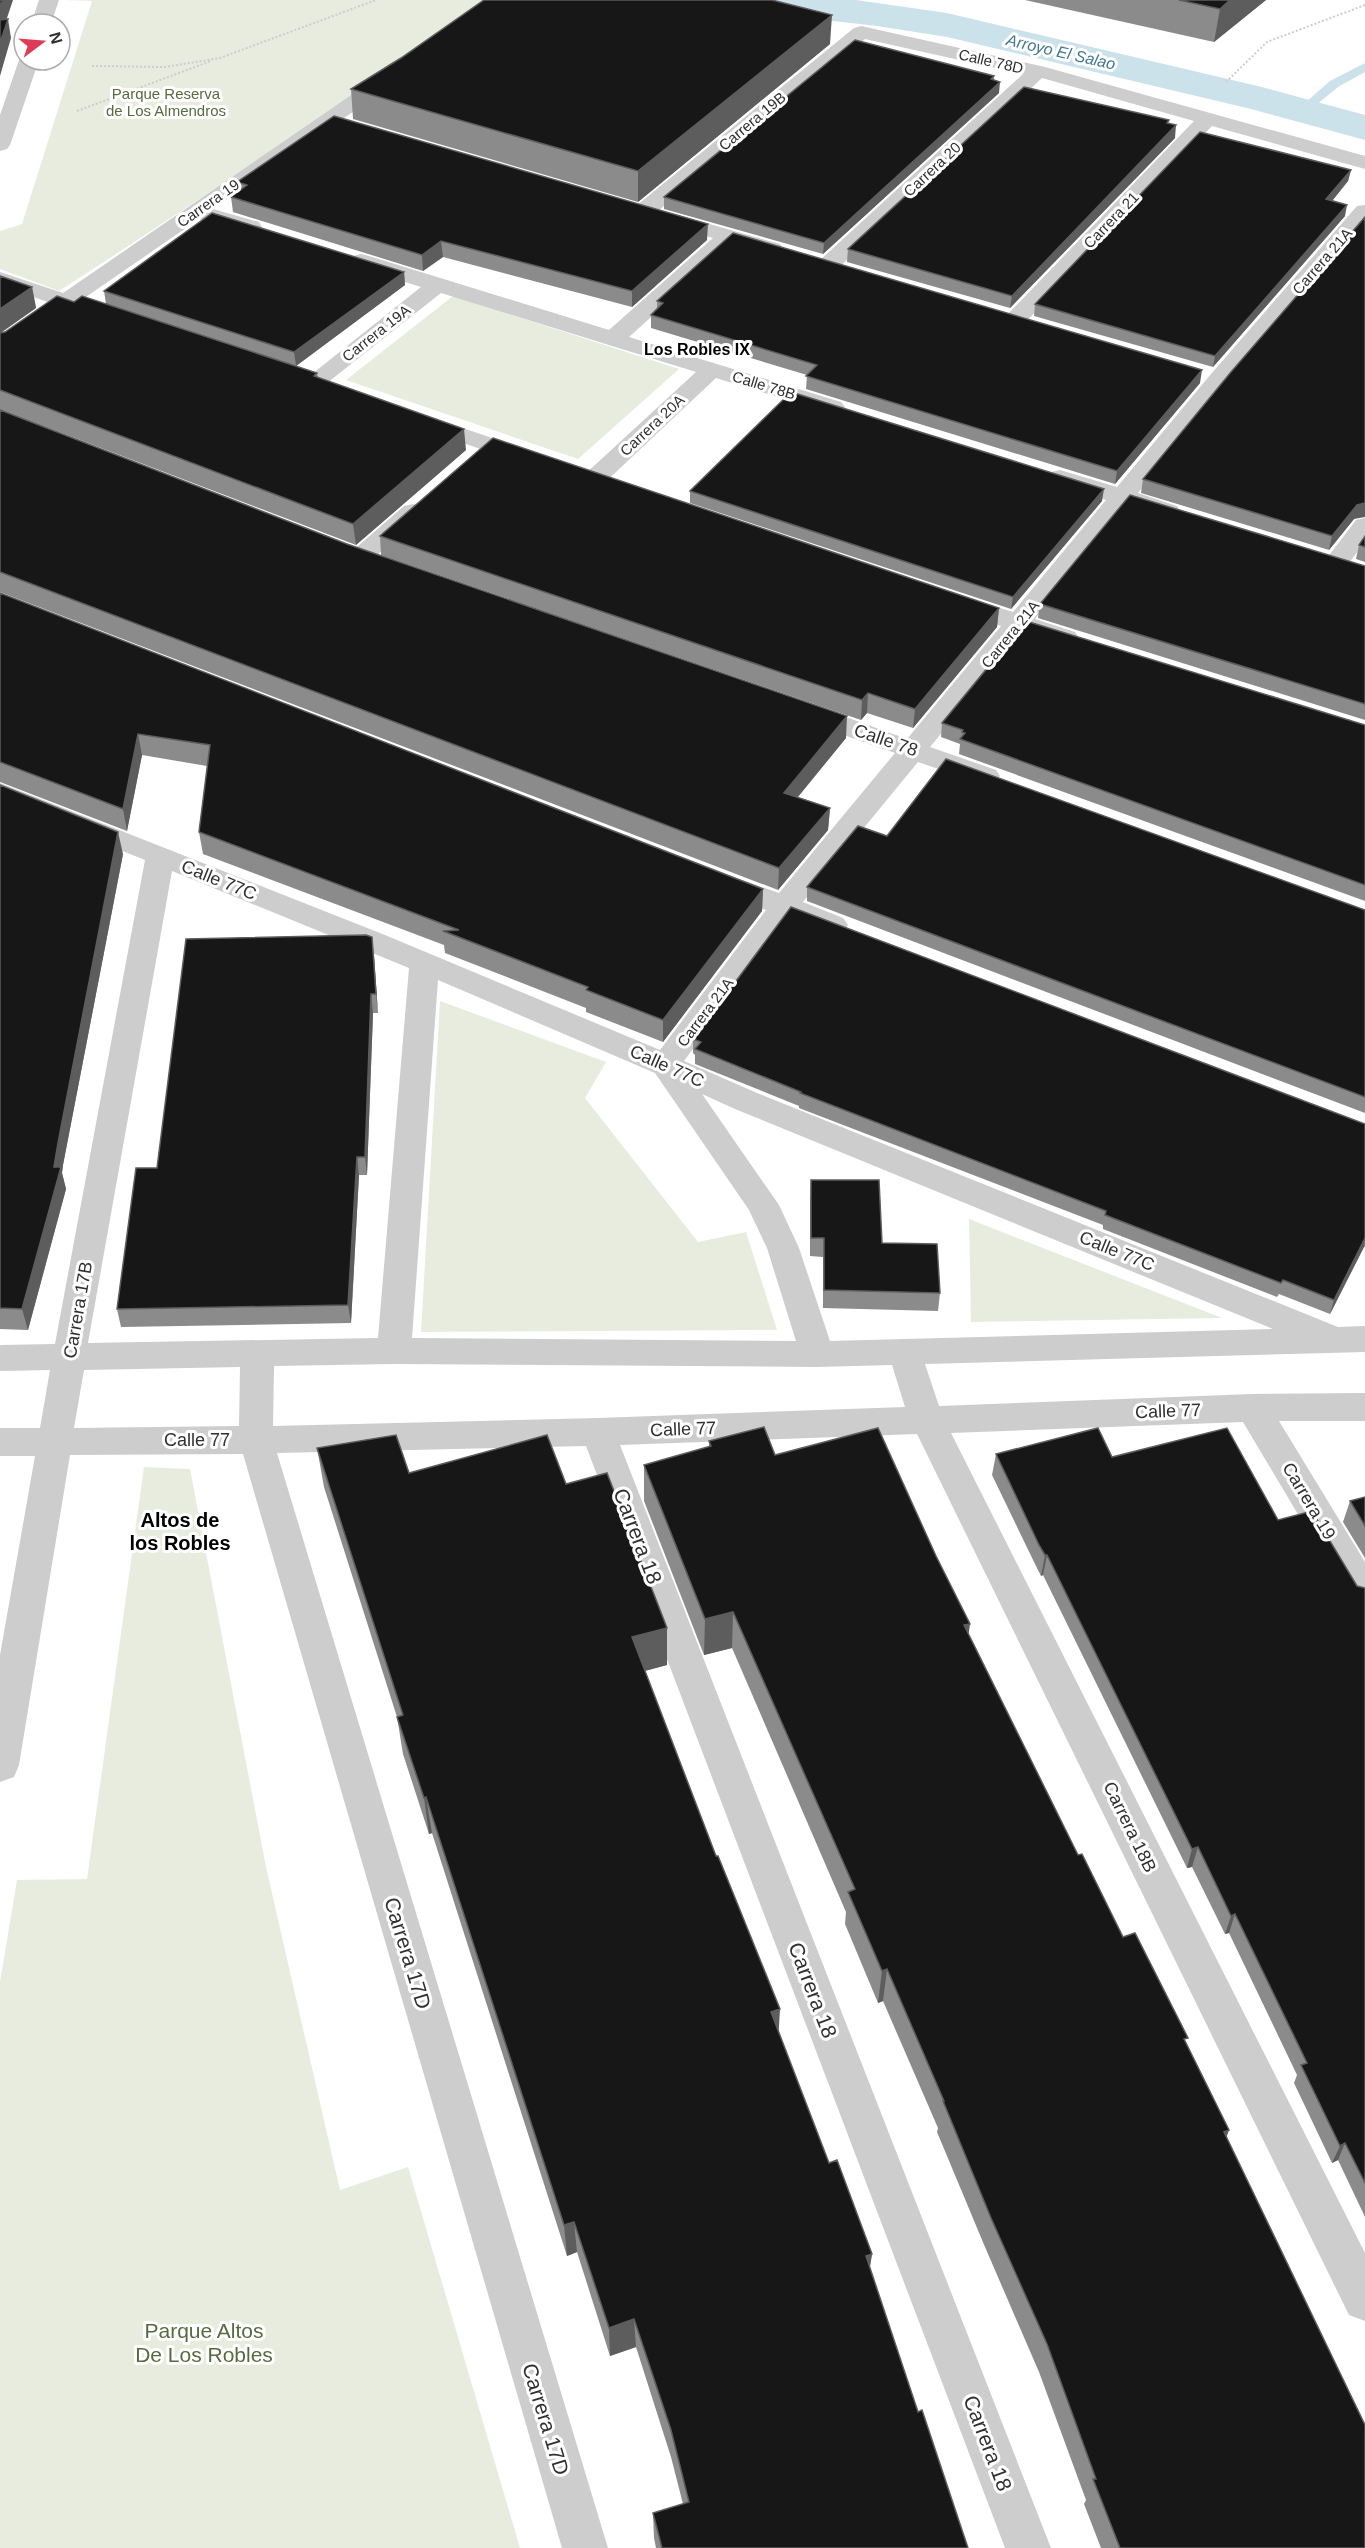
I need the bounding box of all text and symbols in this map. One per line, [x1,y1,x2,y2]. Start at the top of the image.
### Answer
north arrow [12,12,72,72]
text: N [46,30,66,46]
water label: Arroyo El Salao [1004,31,1117,73]
street label: Calle 78D [957,45,1025,77]
park label: Parque Reserva de Los Almendros [106,85,226,119]
street label: Carrera 19B [715,88,789,154]
street label: Carrera 20 [900,138,964,200]
street label: Carrera 19 [174,175,242,231]
street label: Carrera 21 [1080,188,1142,252]
street label: Carrera 21A [1289,225,1355,297]
street label: Carrera 19A [339,301,413,365]
district label: Los Robles IX [644,341,750,358]
street label: Calle 78B [730,367,798,403]
street label: Carrera 20A [616,391,688,459]
street label: Carrera 21A [978,597,1042,671]
street label: Calle 78 [852,720,920,760]
street label: Calle 77C [179,856,259,904]
street label: Carrera 21A [674,974,736,1050]
street label: Calle 77C [627,1041,707,1091]
street label: Calle 77C [1077,1227,1157,1275]
street label: Carrera 17B [60,1260,96,1360]
street label: Calle 77 [1135,1400,1201,1422]
street label: Calle 77 [650,1418,716,1440]
street label: Calle 77 [164,1430,230,1450]
street label: Carrera 19 [1278,1459,1340,1543]
street label: Carrera 18 [609,1485,667,1587]
district label: Altos de los Robles [129,1509,231,1554]
street label: Carrera 18B [1100,1779,1160,1875]
street label: Carrera 17D [380,1894,436,2012]
street label: Carrera 18 [784,1939,842,2041]
park label: Parque Altos De Los Robles [135,2319,273,2366]
street label: Carrera 17D [518,2360,574,2478]
street label: Carrera 18 [959,2392,1017,2494]

